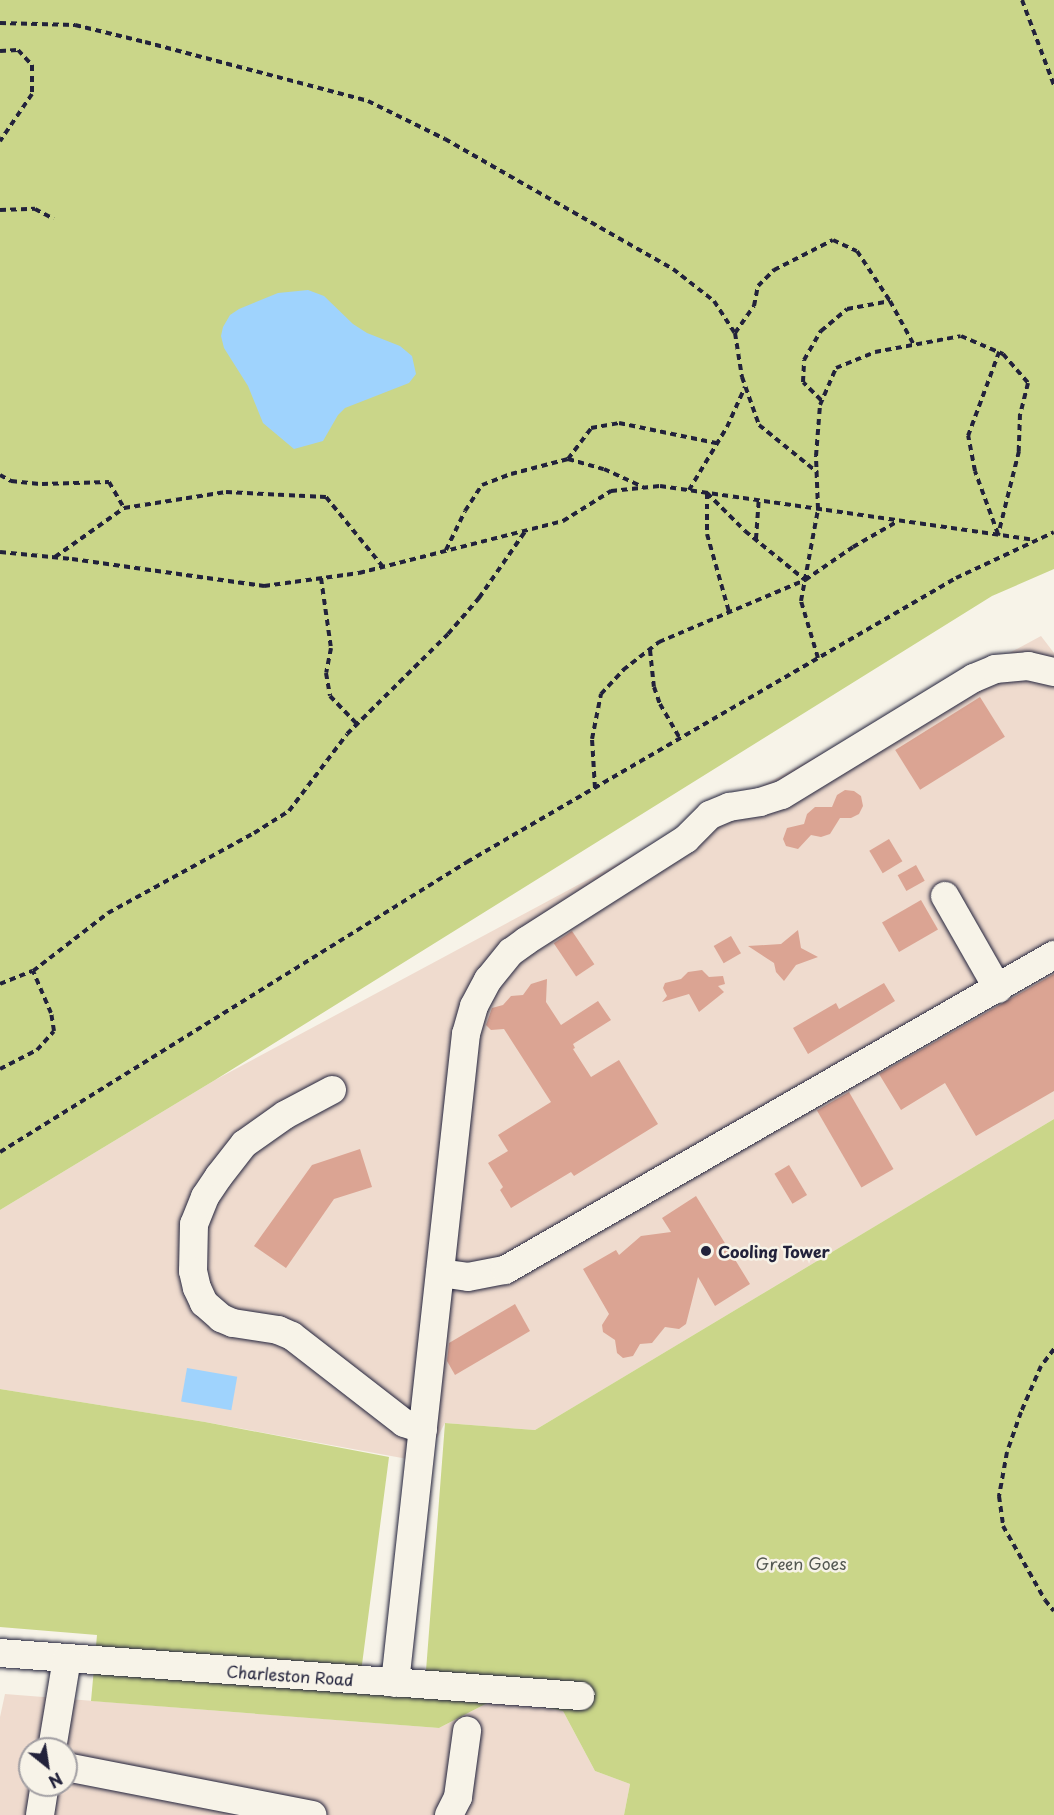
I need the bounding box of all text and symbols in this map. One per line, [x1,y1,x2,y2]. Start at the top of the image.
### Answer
place label: Cooling Tower [718,1241,831,1261]
marker: Cooling Tower [699,1244,713,1258]
park label: Green Goes [755,1553,847,1573]
street label: Charleston Road [226,1661,354,1689]
north arrow [18,1737,78,1797]
text: N [45,1767,67,1794]

